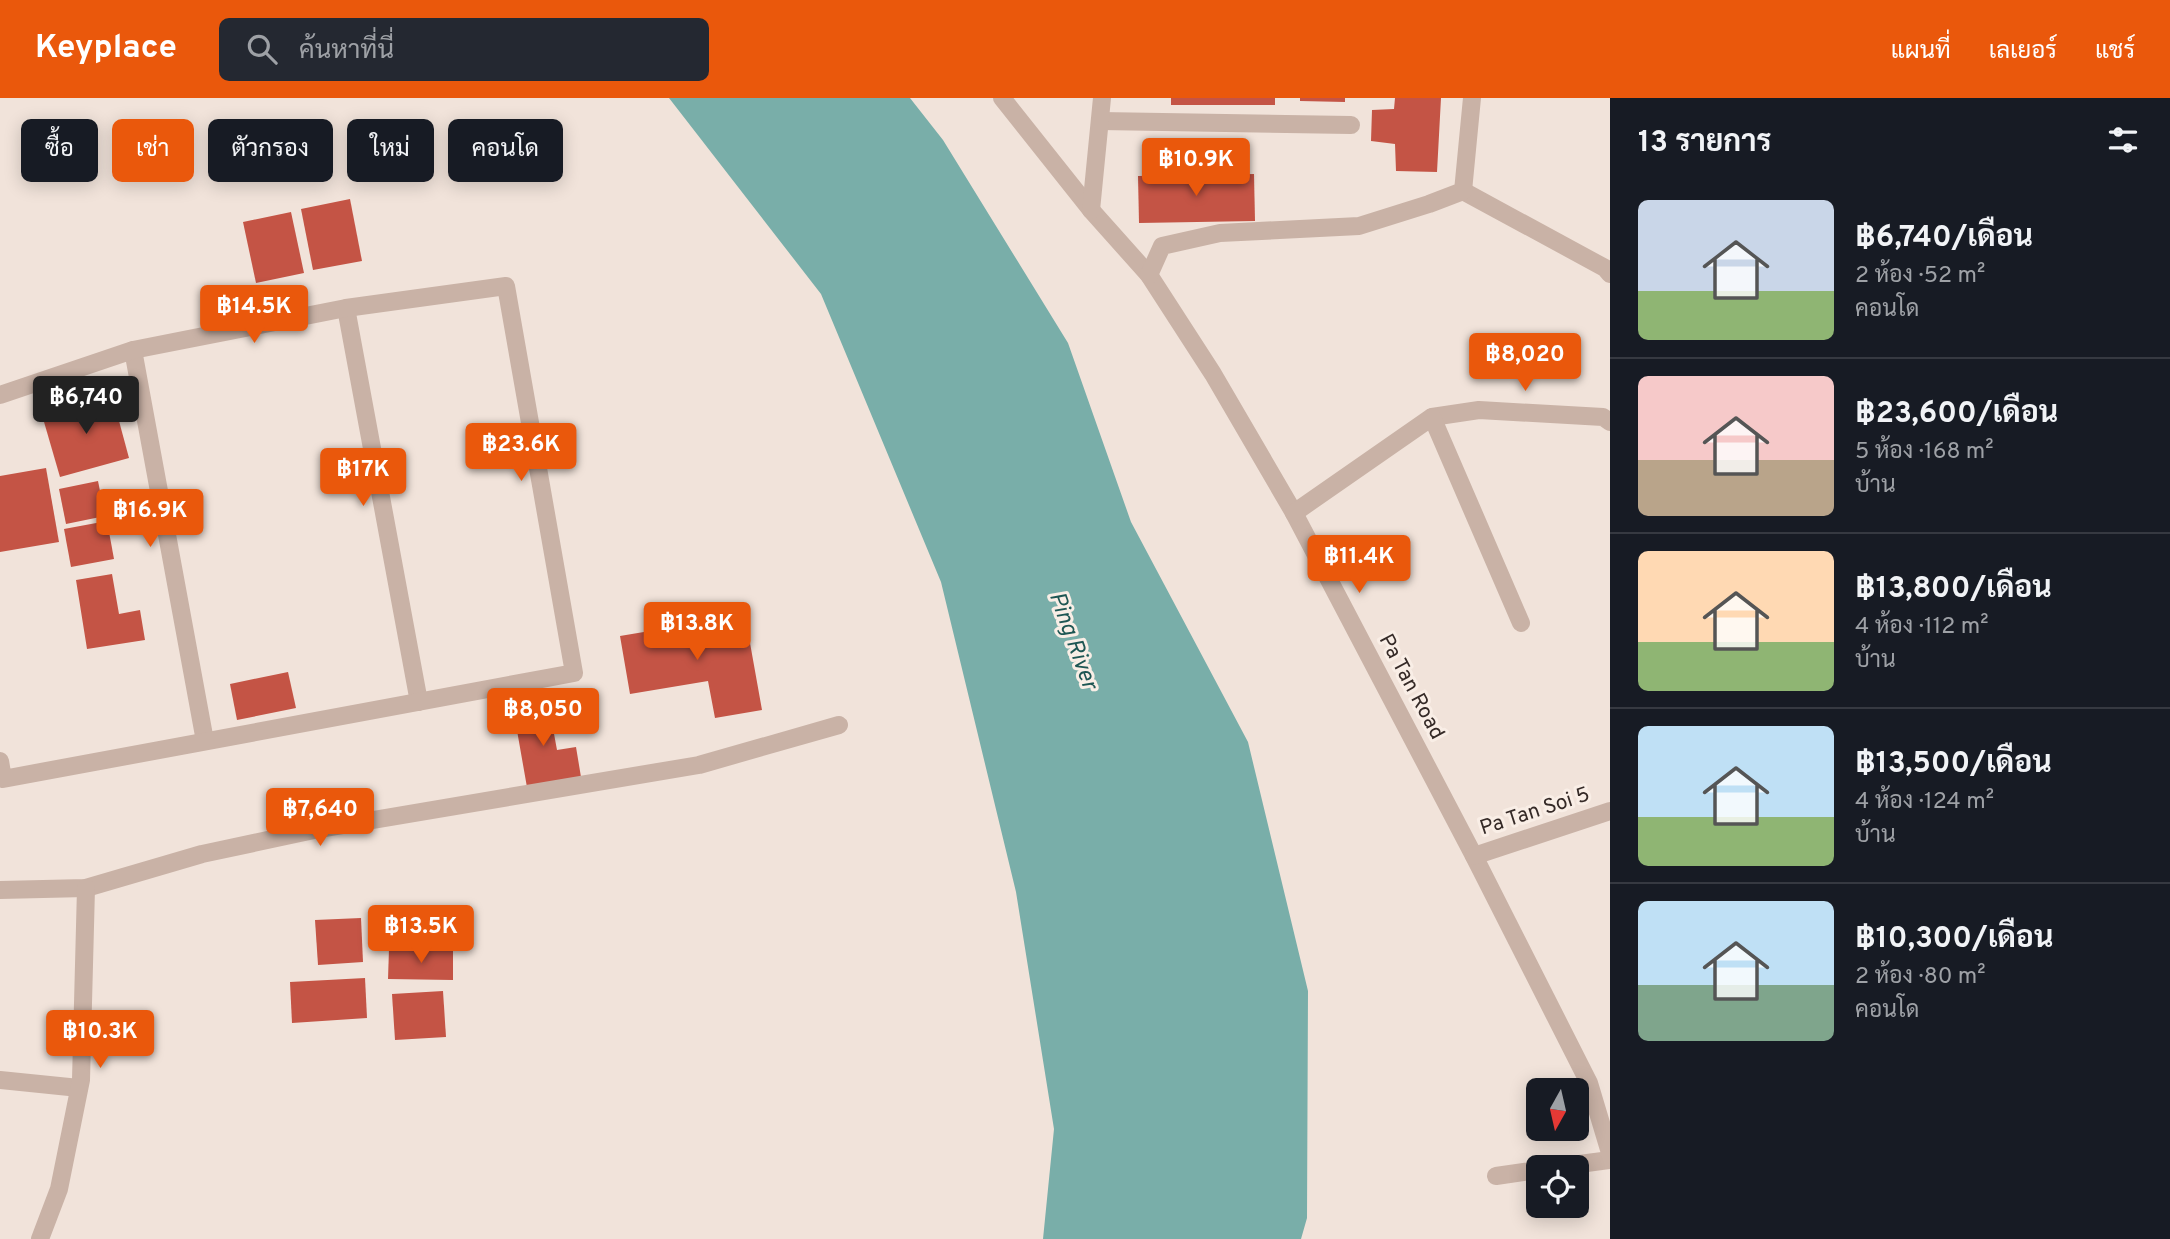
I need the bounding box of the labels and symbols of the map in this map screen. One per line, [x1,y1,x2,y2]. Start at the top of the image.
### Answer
pin: ฿10.9K [1139,139,1253,198]
pin: ฿14.5K [197,286,311,345]
pin: ฿8,020 [1468,334,1582,393]
pin: ฿6,740 [29,376,143,436]
pin: ฿23.6K [464,424,578,483]
pin: ฿17K [322,448,404,508]
pin: ฿16.9K [93,490,207,549]
pin: ฿11.4K [1302,536,1416,595]
water label: Ping River [1041,588,1104,696]
pin: ฿13.8K [640,602,754,662]
street label: Pa Tan Road [1372,630,1450,744]
pin: ฿8,050 [486,688,600,748]
street label: Pa Tan Soi 5 [1477,782,1593,842]
pin: ฿7,640 [263,788,377,848]
pin: ฿13.5K [364,906,478,965]
pin: ฿10.3K [43,1010,157,1070]
north arrow [1526,1078,1589,1141]

